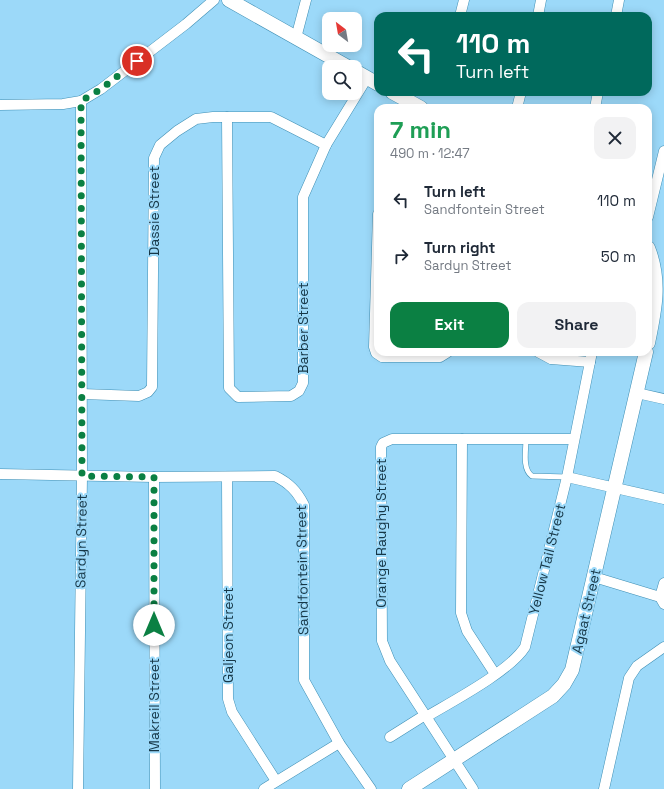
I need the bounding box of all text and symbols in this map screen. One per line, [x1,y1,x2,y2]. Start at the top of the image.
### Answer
north arrow [322,12,362,52]
map controls [322,12,362,100]
text: 110 m [456,25,530,61]
icon: left [390,28,442,80]
pin [120,44,154,78]
icon: arrive [126,50,148,72]
button: search [322,60,362,100]
text: Turn left [456,60,529,83]
text: 7 min [390,114,451,145]
button: close [594,117,636,159]
text: 490 m · 12:47 [390,145,470,162]
street label: Dassie Street [145,166,163,256]
text: Turn left [424,182,486,201]
icon: left [390,189,412,211]
text: 110 m [597,191,636,210]
text: Sandfontein Street [424,201,545,218]
text: Turn right [424,238,495,257]
icon: right [390,245,412,267]
text: 50 m [601,247,636,266]
text: Sardyn Street [424,257,511,274]
street label: Barber Street [294,282,312,374]
button: Exit [390,302,509,348]
button: Share [517,302,636,348]
street label: Orange Raughy Street [372,458,390,608]
street label: Sardyn Street [71,494,91,588]
street label: Yellow Tail Street [525,502,569,616]
street label: Sandfontein Street [292,505,312,635]
street label: Agaat Street [568,567,604,655]
street label: Galjeon Street [219,587,237,683]
position arrow [133,604,175,646]
street label: Makreil Street [145,658,163,752]

